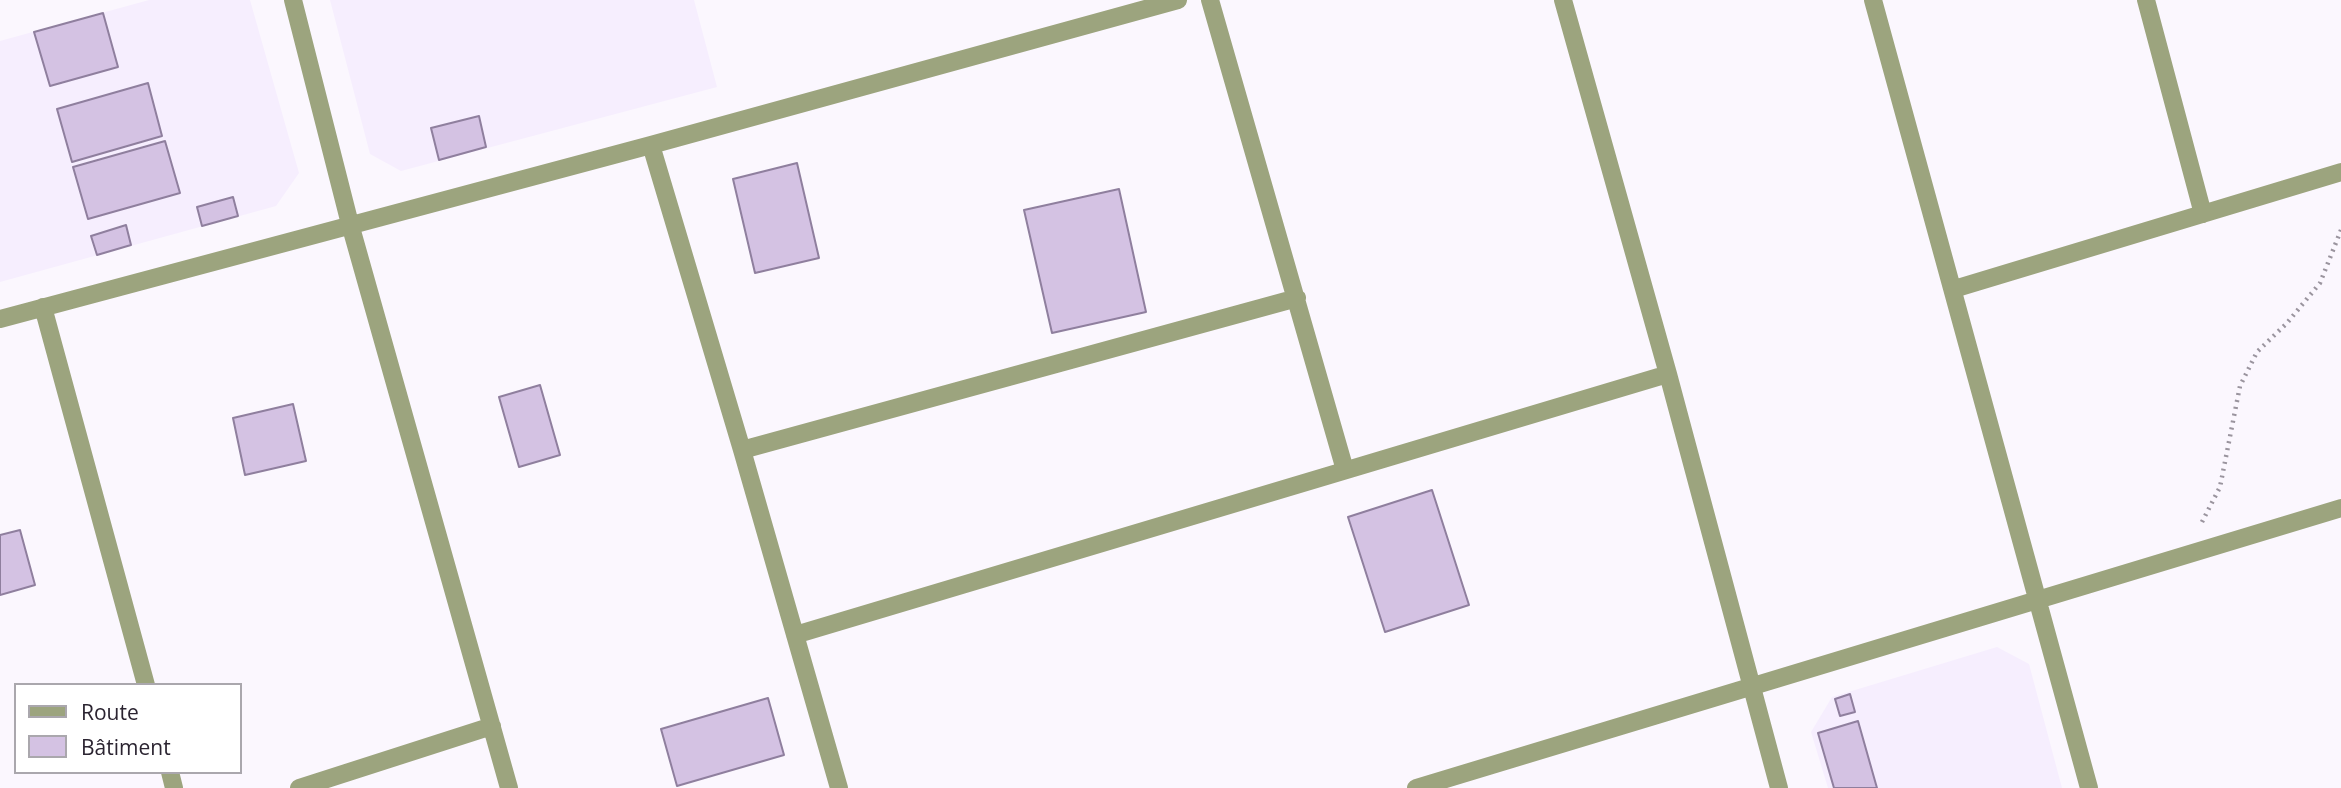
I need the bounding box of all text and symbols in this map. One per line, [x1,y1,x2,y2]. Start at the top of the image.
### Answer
legend [14,683,242,774]
text: Route [81,698,139,726]
text: Bâtiment [81,733,171,761]

